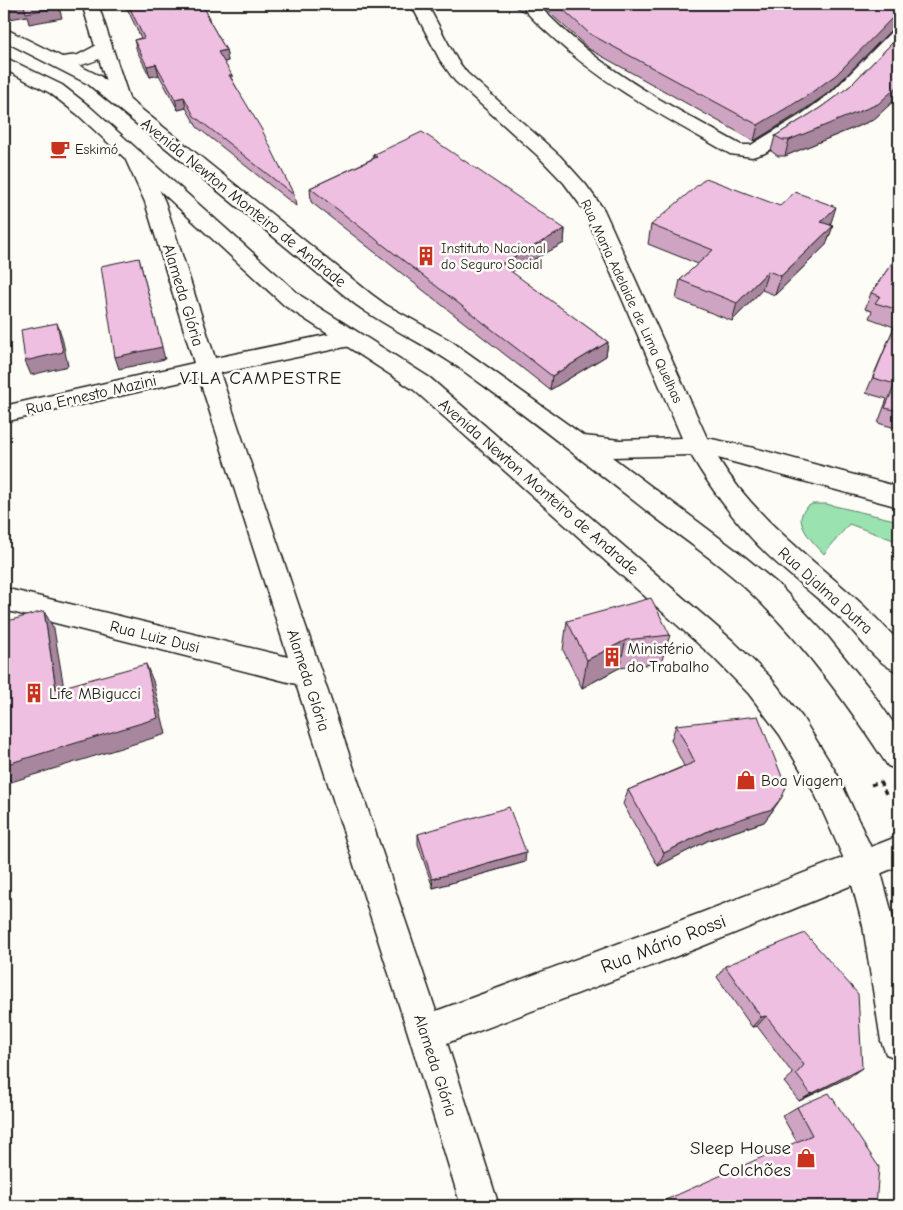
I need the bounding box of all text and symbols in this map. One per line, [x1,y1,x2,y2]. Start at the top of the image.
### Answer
street label: Avenida Newton Monteiro de Andrade [137,114,350,291]
cafe icon: Eskimó [49,138,71,160]
place label: Eskimó [75,141,118,158]
street label: Rua Maria Adelaide de Lima Quelhas [577,197,686,406]
place label: Instituto Nacional do Seguro Social [441,240,546,273]
street label: Alameda Glória [159,242,207,349]
building icon: Instituto Nacional do Seguro Social [415,245,437,267]
district label: VILA CAMPESTRE [180,367,342,389]
street label: Rua Ernesto Mazini [24,371,158,419]
street label: Avenida Newton Monteiro de Andrade [435,395,642,578]
street label: Rua Djalma Dutra [774,544,876,638]
street label: Rua Luiz Dusi [108,617,201,657]
street label: Alameda Glória [283,627,333,734]
place label: Ministério do Trabalho [627,640,709,676]
building icon: Ministério do Trabalho [601,646,623,668]
building icon: Life MBigucci [23,682,45,704]
place label: Life MBigucci [49,685,141,703]
shop icon: Boa Viagem [735,769,757,791]
place label: Boa Viagem [761,772,843,790]
street label: Rua Mário Rossi [598,910,729,978]
street label: Alameda Glória [410,1012,460,1119]
place label: Sleep House Colchões [690,1137,791,1181]
shop icon: Sleep House Colchões [795,1147,817,1169]

